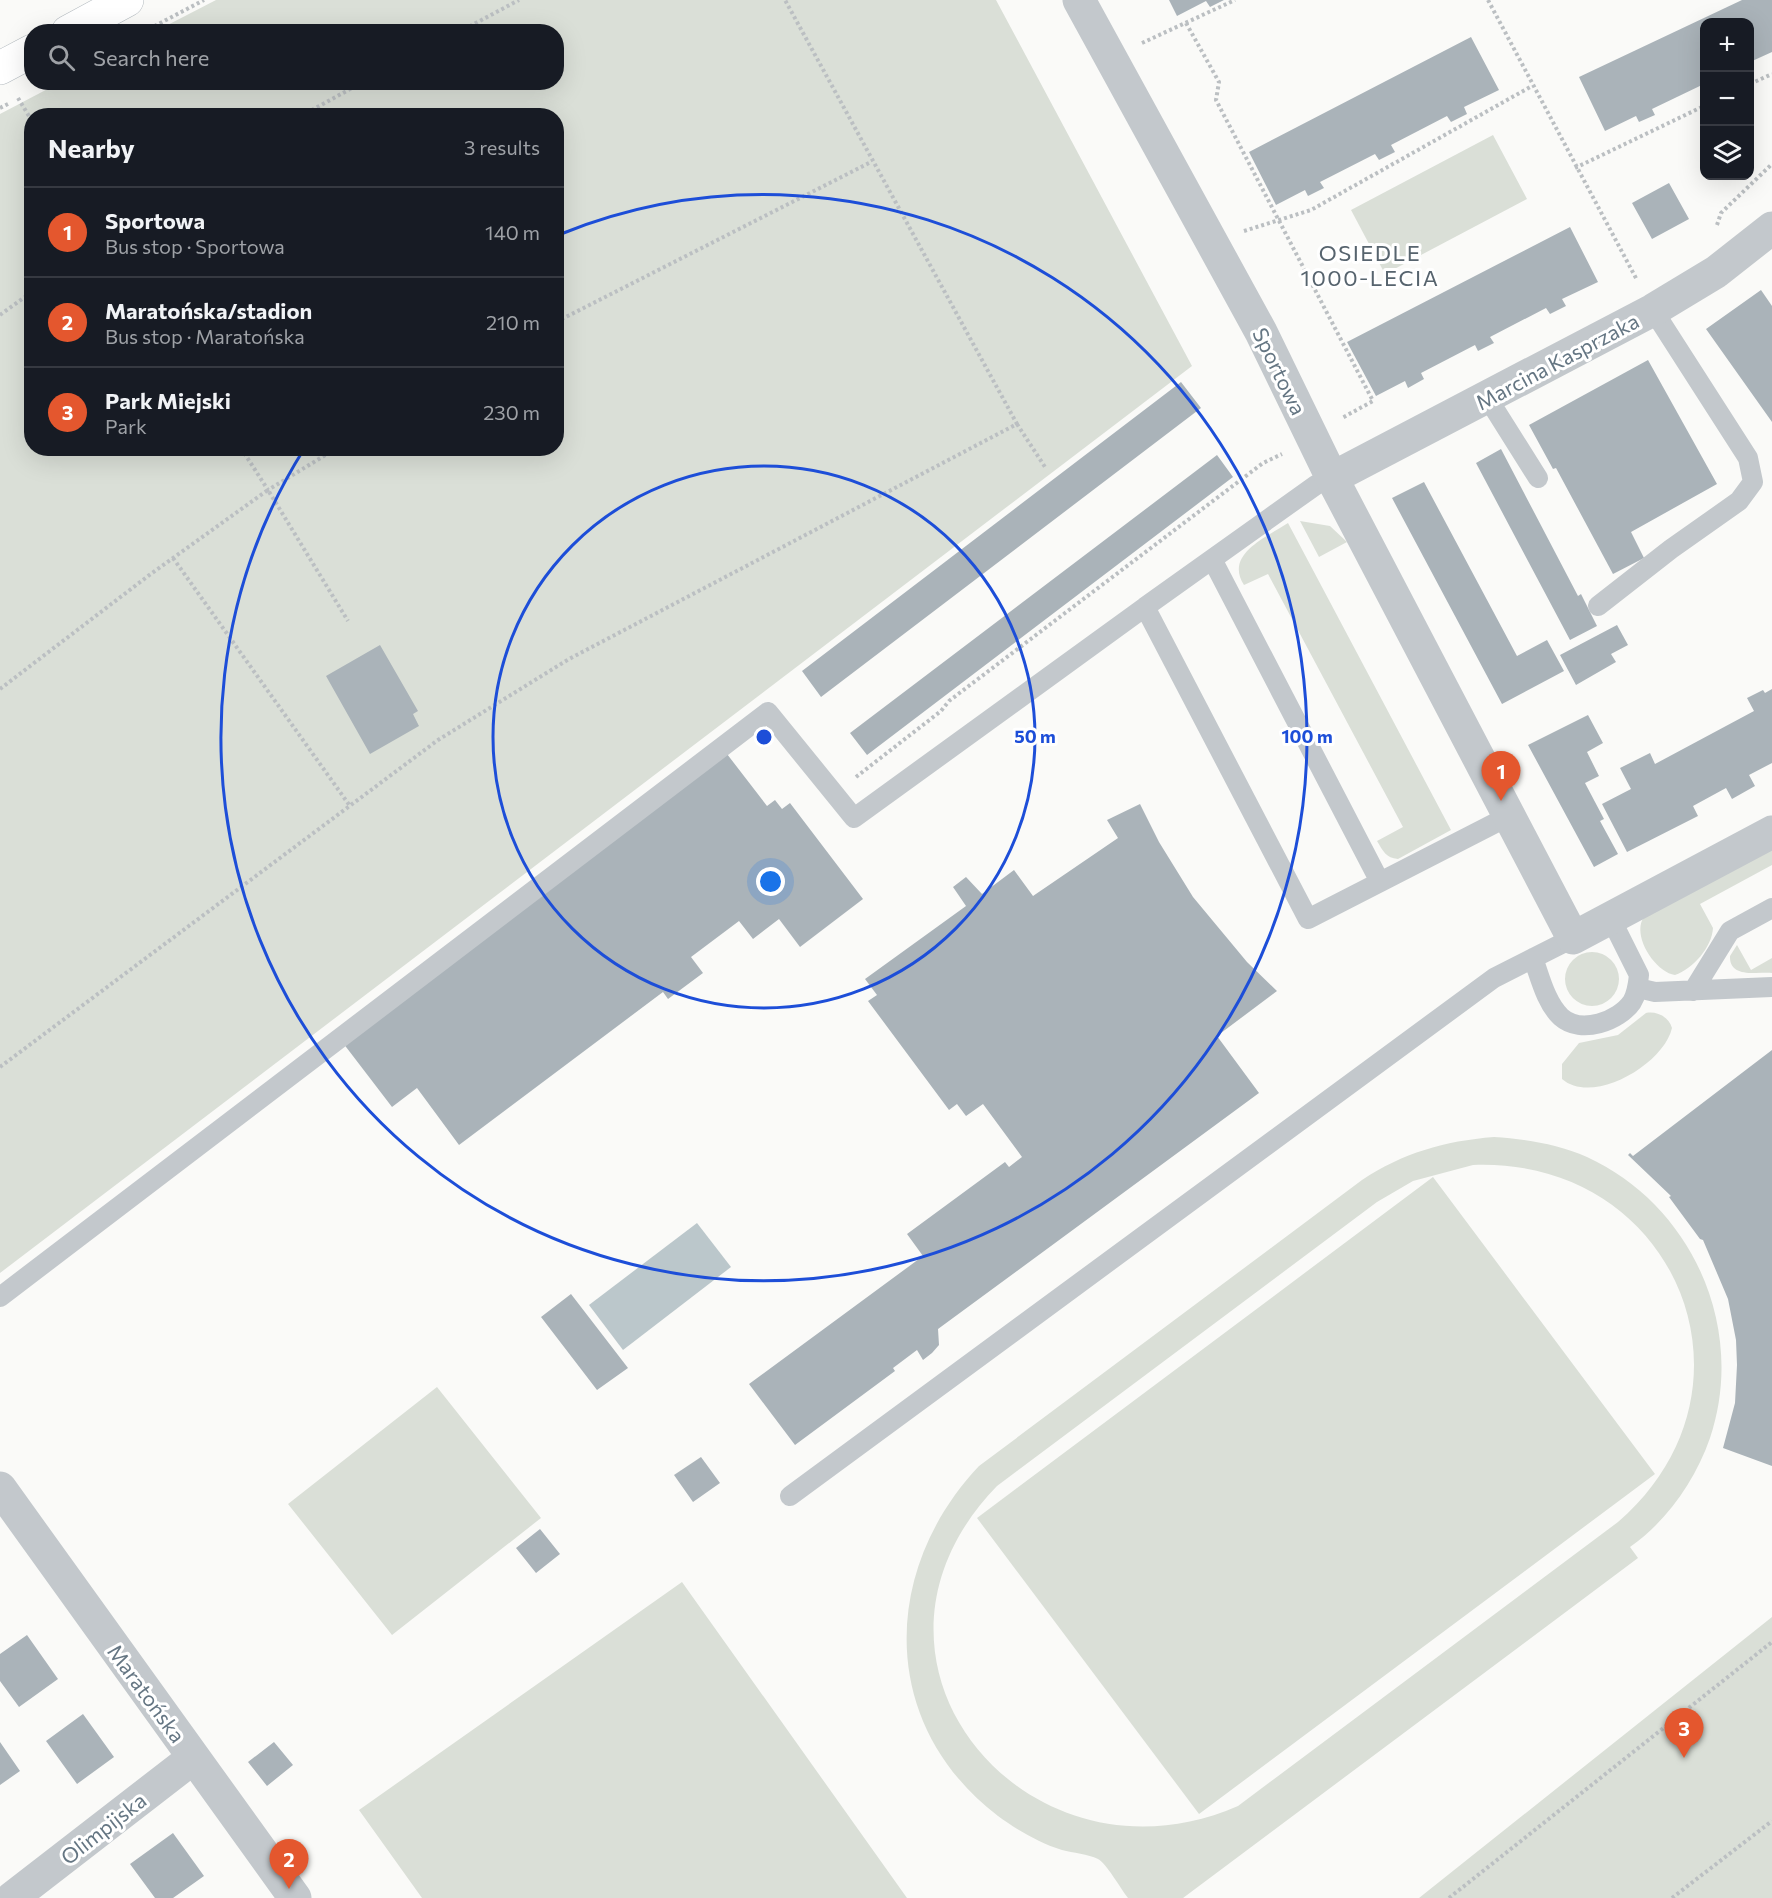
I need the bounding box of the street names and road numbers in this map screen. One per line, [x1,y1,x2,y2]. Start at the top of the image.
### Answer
street label: Marcina Kasprzaka [1471,307,1643,415]
street label: Sportowa [1248,323,1312,419]
street label: Maratońska [103,1639,191,1747]
street label: Olimpijska [55,1787,151,1869]

